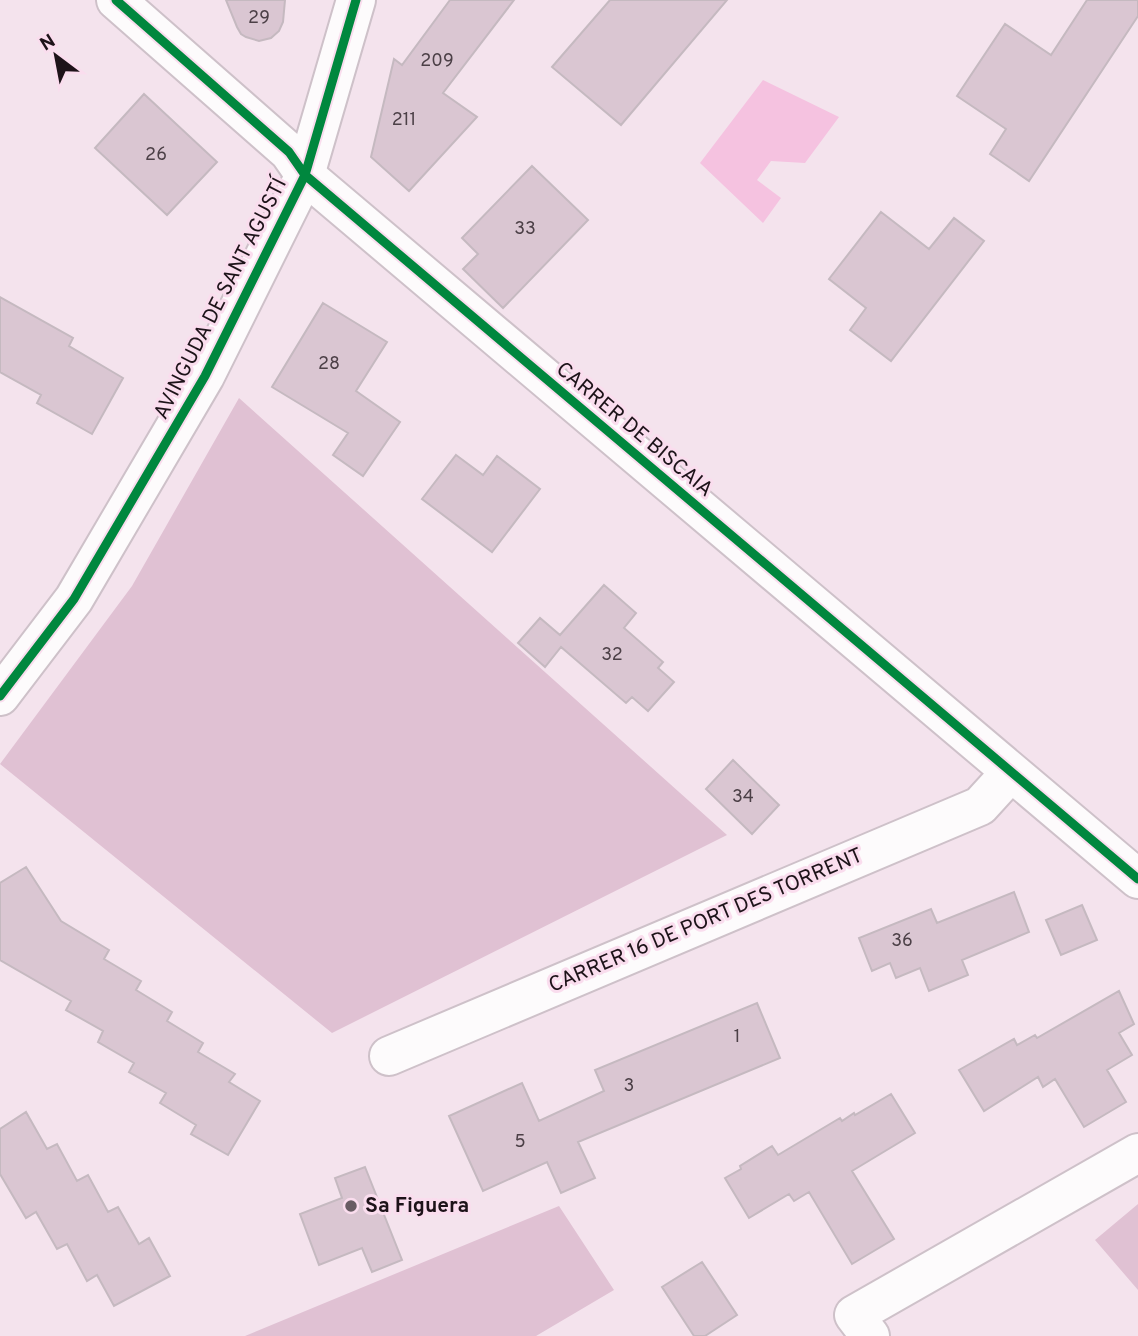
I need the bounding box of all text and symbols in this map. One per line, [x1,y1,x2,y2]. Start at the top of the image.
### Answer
house number: 29 [248,7,270,30]
north arrow [21,21,91,91]
text: N [36,29,60,57]
house number: 209 [420,50,454,73]
house number: 211 [392,109,416,132]
house number: 26 [145,144,167,167]
street label: AVINGUDA DE SANT AGUSTÍ [147,171,295,424]
house number: 33 [514,218,536,241]
house number: 28 [318,353,340,376]
street label: CARRER DE BISCAIA [550,356,718,504]
house number: 32 [601,644,623,667]
house number: 34 [732,786,754,809]
street label: CARRER 16 DE PORT DES TORRENT [545,842,867,1000]
house number: 36 [891,930,913,953]
house number: 1 [734,1026,740,1049]
house number: 3 [624,1075,634,1098]
house number: 5 [514,1131,526,1154]
place label: Sa Figuera [365,1193,469,1220]
marker: Sa Figuera [343,1198,359,1214]

